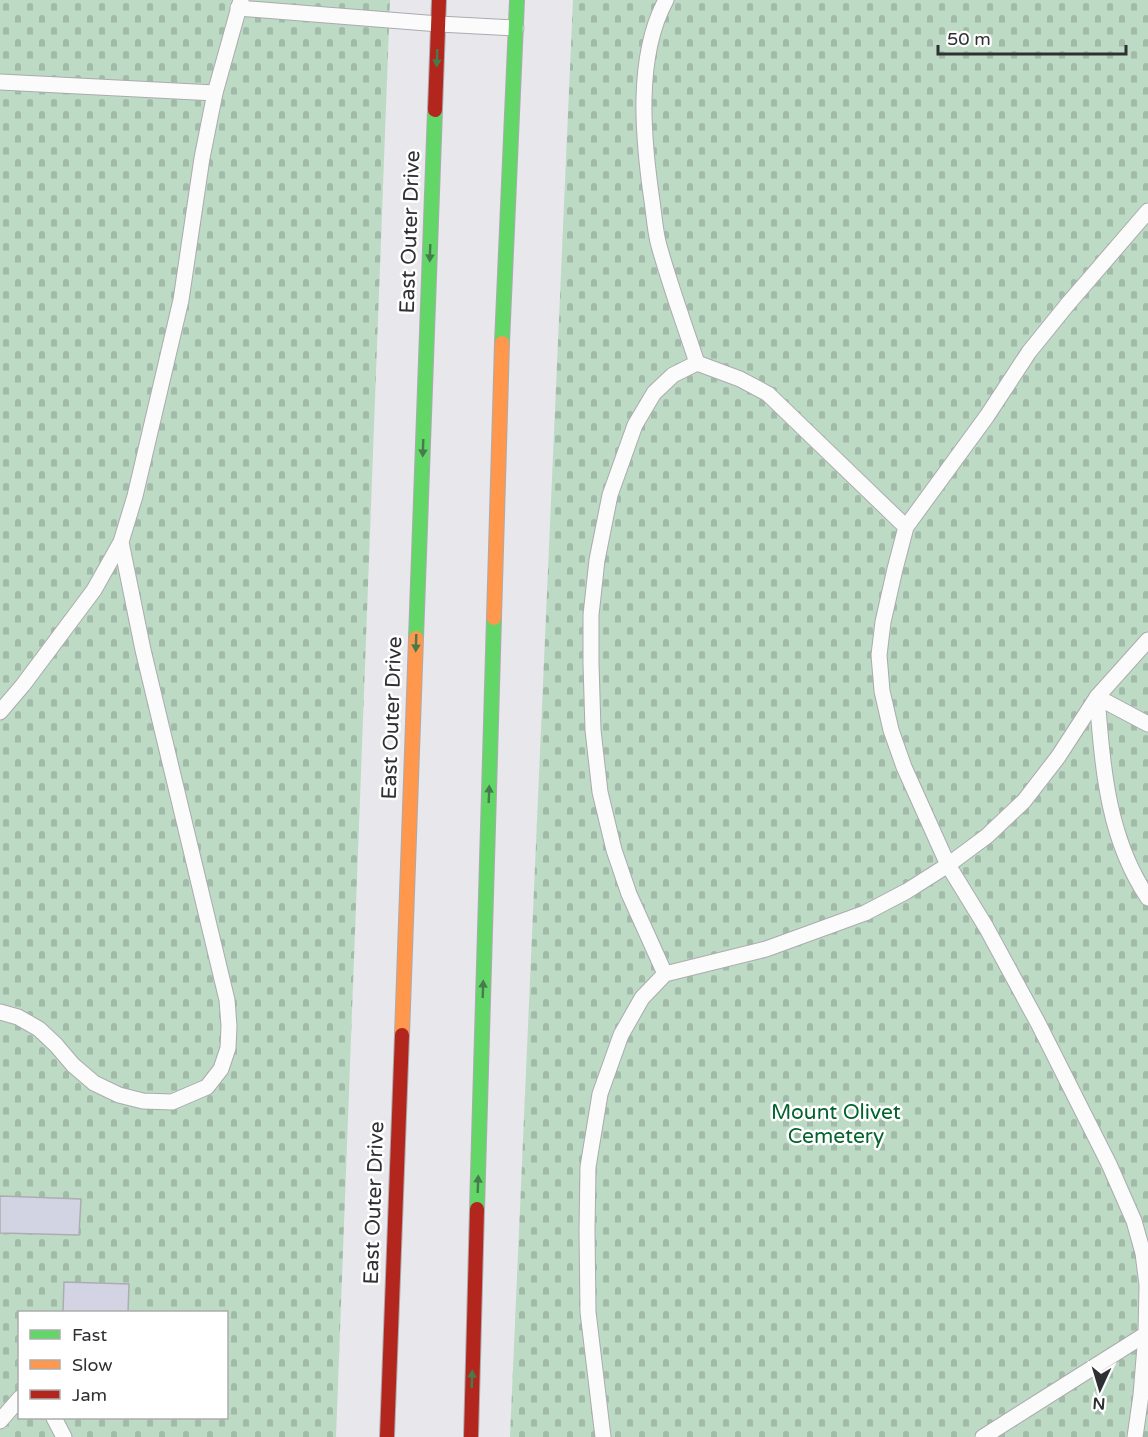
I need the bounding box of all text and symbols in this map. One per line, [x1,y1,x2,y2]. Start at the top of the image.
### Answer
scale bar [938,18,1126,56]
text: 50 m [947,28,991,50]
one-way arrow [433,49,442,68]
street label: East Outer Drive [395,150,425,314]
one-way arrow [426,244,435,263]
one-way arrow [418,439,428,458]
one-way arrow [411,634,421,653]
street label: East Outer Drive [377,636,407,800]
one-way arrow [484,784,493,803]
one-way arrow [478,979,488,998]
park label: Mount Olivet Cemetery [771,1100,901,1149]
street label: East Outer Drive [359,1121,389,1285]
one-way arrow [473,1174,482,1193]
legend [18,1311,228,1419]
text: Fast [72,1324,107,1346]
text: Slow [72,1354,113,1376]
north arrow [1070,1359,1130,1419]
one-way arrow [468,1369,477,1388]
text: Jam [72,1384,107,1406]
text: N [1092,1393,1106,1413]

